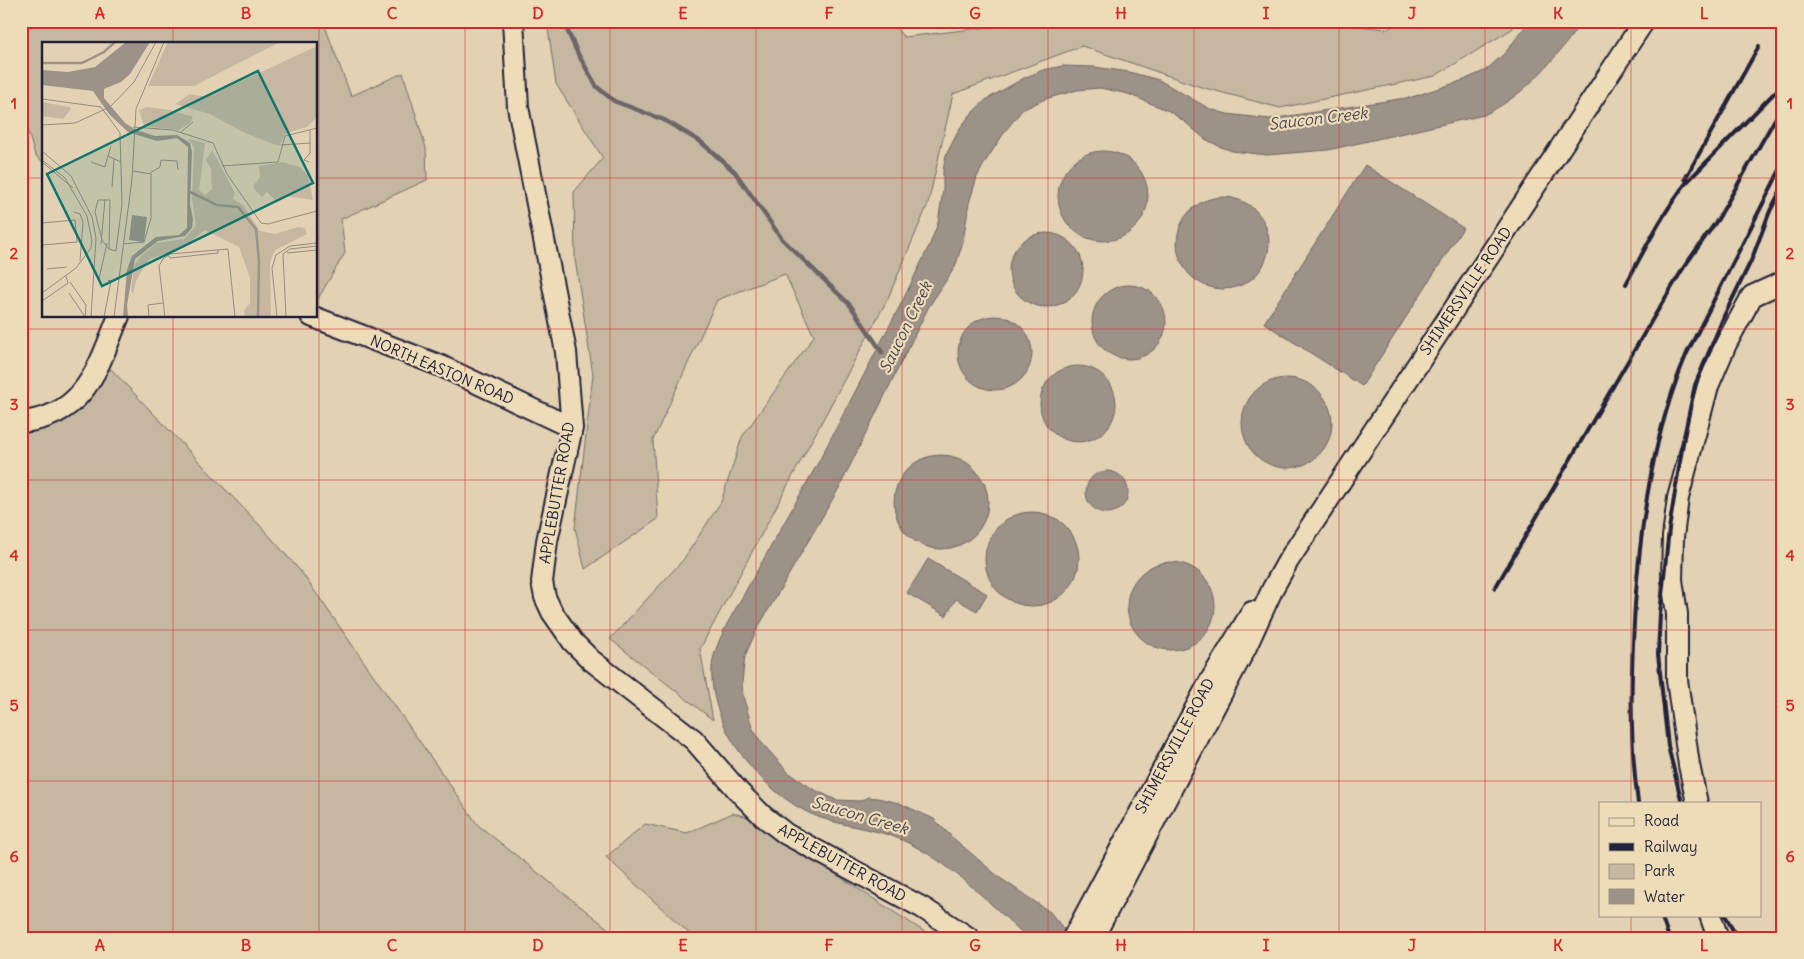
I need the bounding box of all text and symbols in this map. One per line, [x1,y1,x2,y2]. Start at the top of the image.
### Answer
text: A [95,3,105,23]
text: B [241,3,252,23]
text: C [387,3,398,23]
text: D [532,3,544,23]
text: E [678,3,688,23]
text: F [824,3,834,23]
text: G [969,3,981,23]
text: H [1115,3,1127,23]
text: I [1263,3,1270,23]
text: J [1408,3,1417,23]
text: K [1553,3,1563,23]
text: L [1700,3,1709,23]
inset map [42,42,318,318]
text: 1 [11,93,17,113]
text: 1 [1787,93,1793,113]
water label: Saucon Creek [1268,102,1370,134]
street label: SHIMERSVILLE ROAD [1416,223,1516,358]
text: 2 [10,243,19,263]
text: 2 [1786,243,1795,263]
water label: Saucon Creek [874,276,937,376]
street label: NORTH EASTON ROAD [367,331,517,408]
text: 3 [9,394,19,414]
text: 3 [1785,394,1795,414]
street label: APPLEBUTTER ROAD [535,421,578,565]
text: 4 [9,545,19,565]
text: 4 [1785,545,1795,565]
street label: SHIMERSVILLE ROAD [1131,675,1218,817]
text: 5 [9,695,19,715]
text: 5 [1785,695,1795,715]
water label: Saucon Creek [810,792,912,839]
legend [1599,802,1762,916]
text: Road [1644,811,1679,830]
street label: APPLEBUTTER ROAD [775,819,910,906]
text: Railway [1644,837,1698,856]
text: 6 [9,846,19,866]
text: 6 [1785,846,1795,866]
text: Park [1644,861,1675,880]
text: Water [1644,887,1685,906]
text: A [95,935,105,955]
text: B [241,935,252,955]
text: C [387,935,398,955]
text: D [532,935,544,955]
text: E [678,935,688,955]
text: F [824,935,834,955]
text: G [969,935,981,955]
text: H [1115,935,1127,955]
text: I [1263,935,1270,955]
text: J [1408,935,1417,955]
text: K [1553,935,1563,955]
text: L [1700,935,1709,955]

